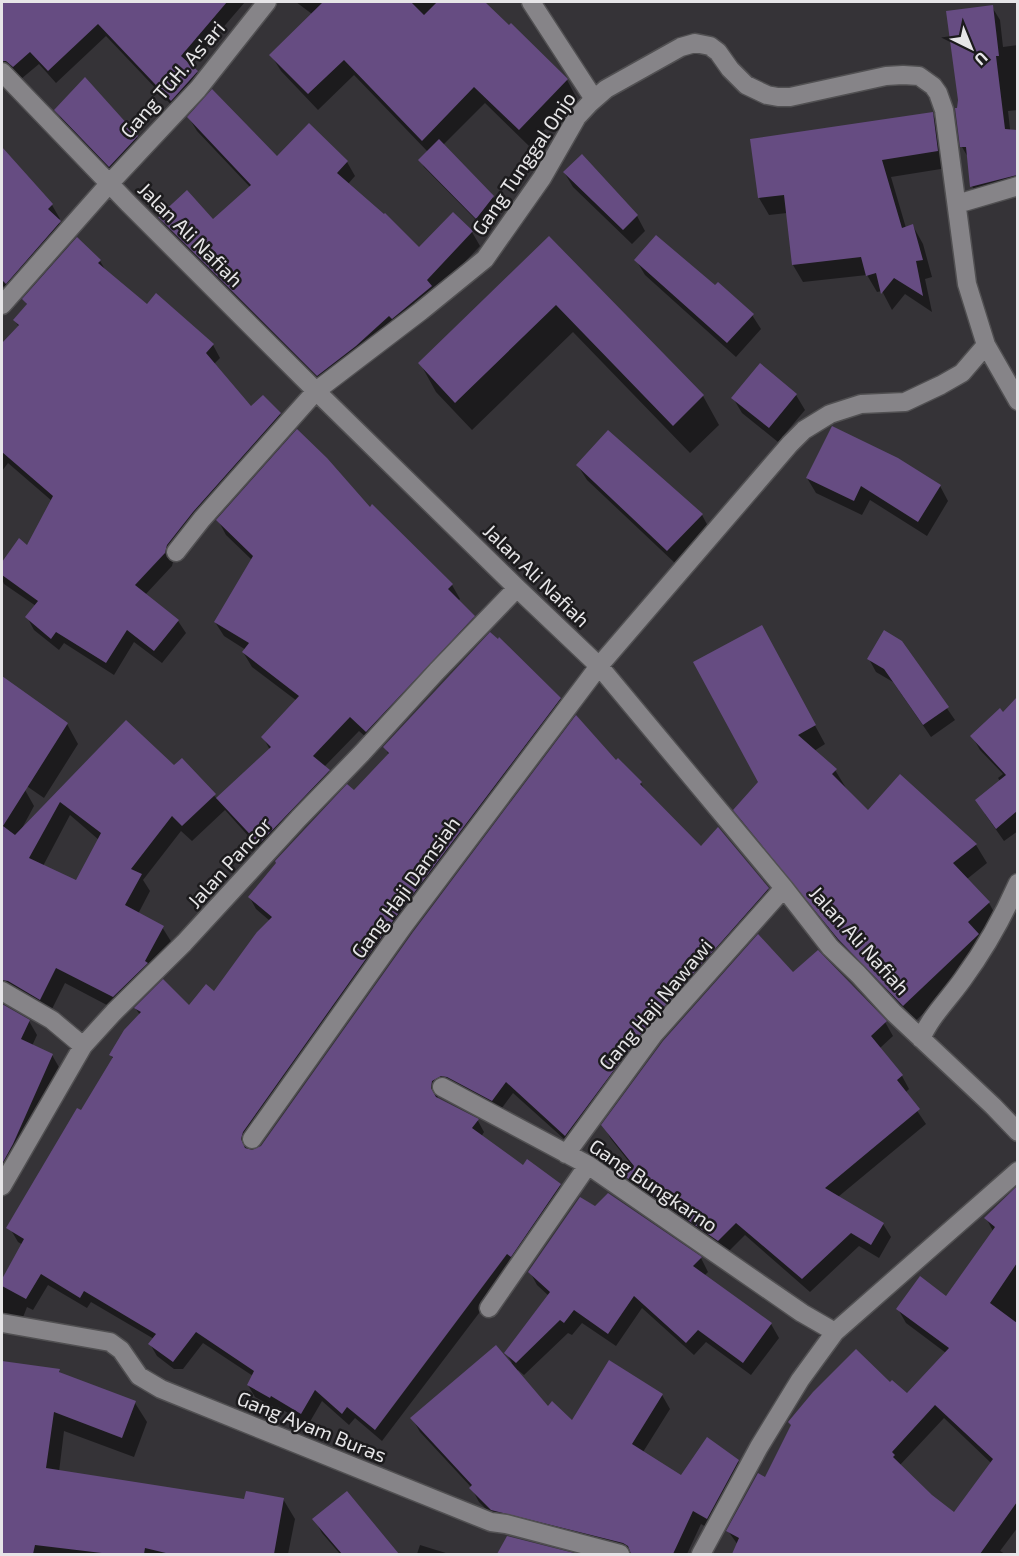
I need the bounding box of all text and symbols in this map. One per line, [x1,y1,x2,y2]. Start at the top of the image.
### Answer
street label: Gang TGH. As'ari [115,16,229,142]
north arrow [941,18,1001,78]
text: U [971,49,992,70]
street label: Gang Tunggal Onjo [466,87,580,239]
street label: Jalan Ali Nafiah [134,177,248,291]
street label: Jalan Ali Nafiah [479,518,595,632]
street label: Jalan Pancor [182,812,276,912]
street label: Gang Haji Damsiah [346,812,464,962]
street label: Jalan Ali Nafiah [805,881,915,999]
street label: Gang Haji Nawawi [593,934,717,1074]
street label: Gang Bungkarno [585,1133,723,1237]
street label: Gang Ayam Buras [234,1385,390,1467]

